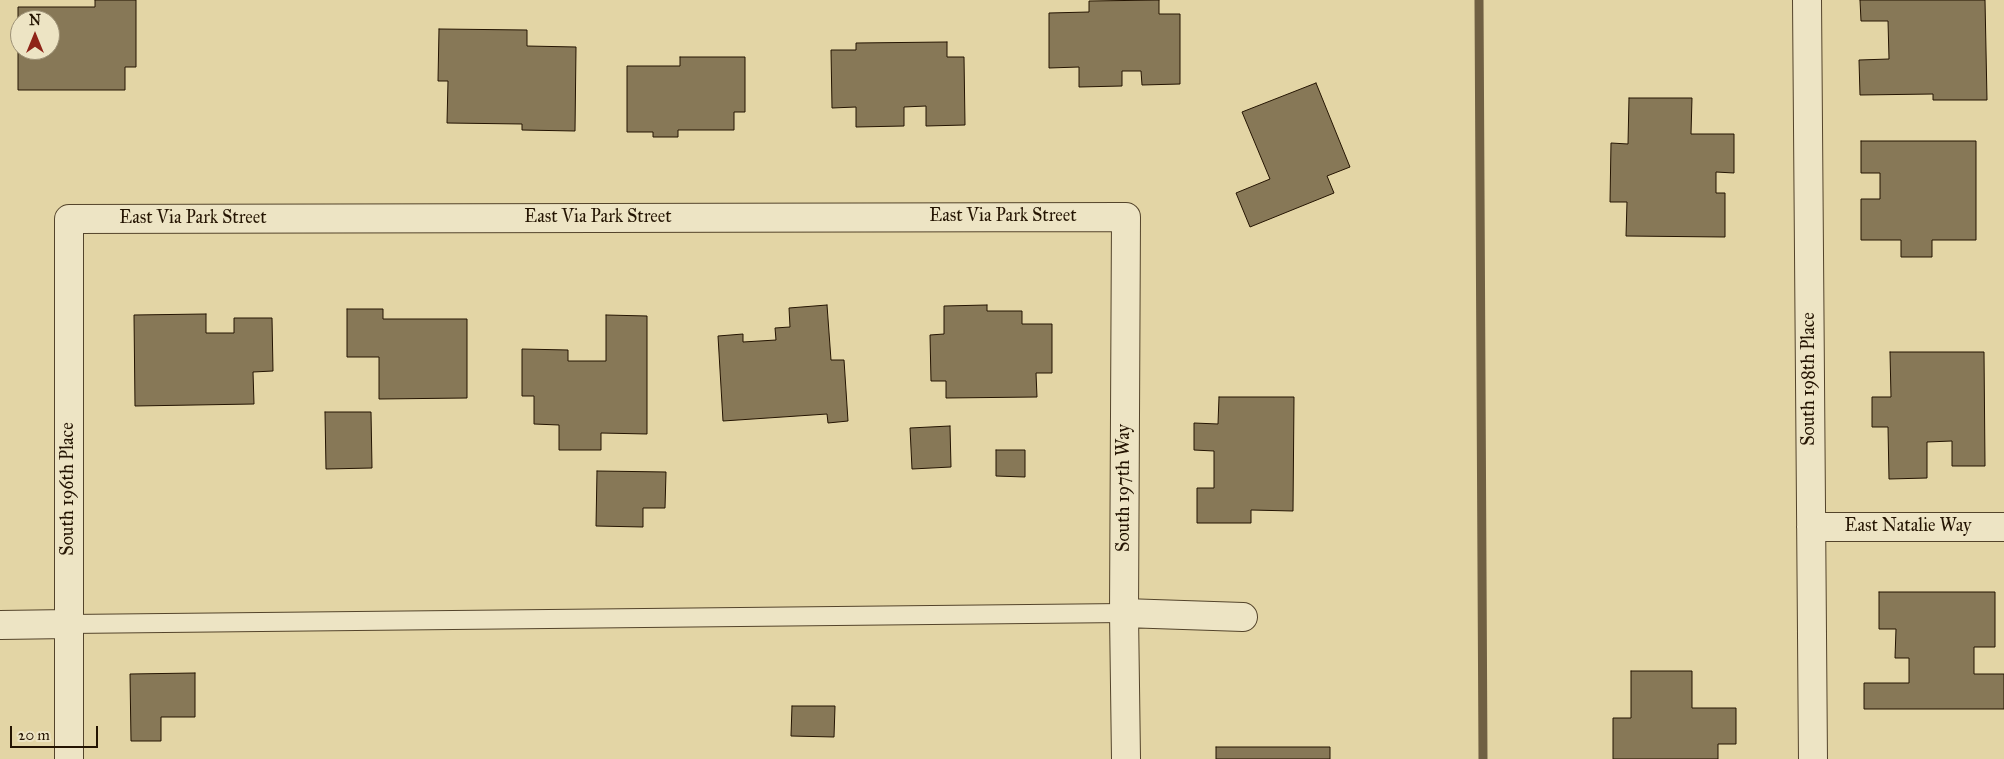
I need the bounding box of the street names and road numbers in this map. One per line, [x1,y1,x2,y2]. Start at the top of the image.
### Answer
street label: East Via Park Street [929,206,1077,228]
street label: East Via Park Street [524,207,672,229]
street label: East Via Park Street [119,208,267,230]
street label: South 198th Place [1799,312,1821,446]
street label: South 196th Place [58,422,80,556]
street label: South 197th Way [1114,424,1136,552]
street label: East Natalie Way [1845,516,1971,538]

